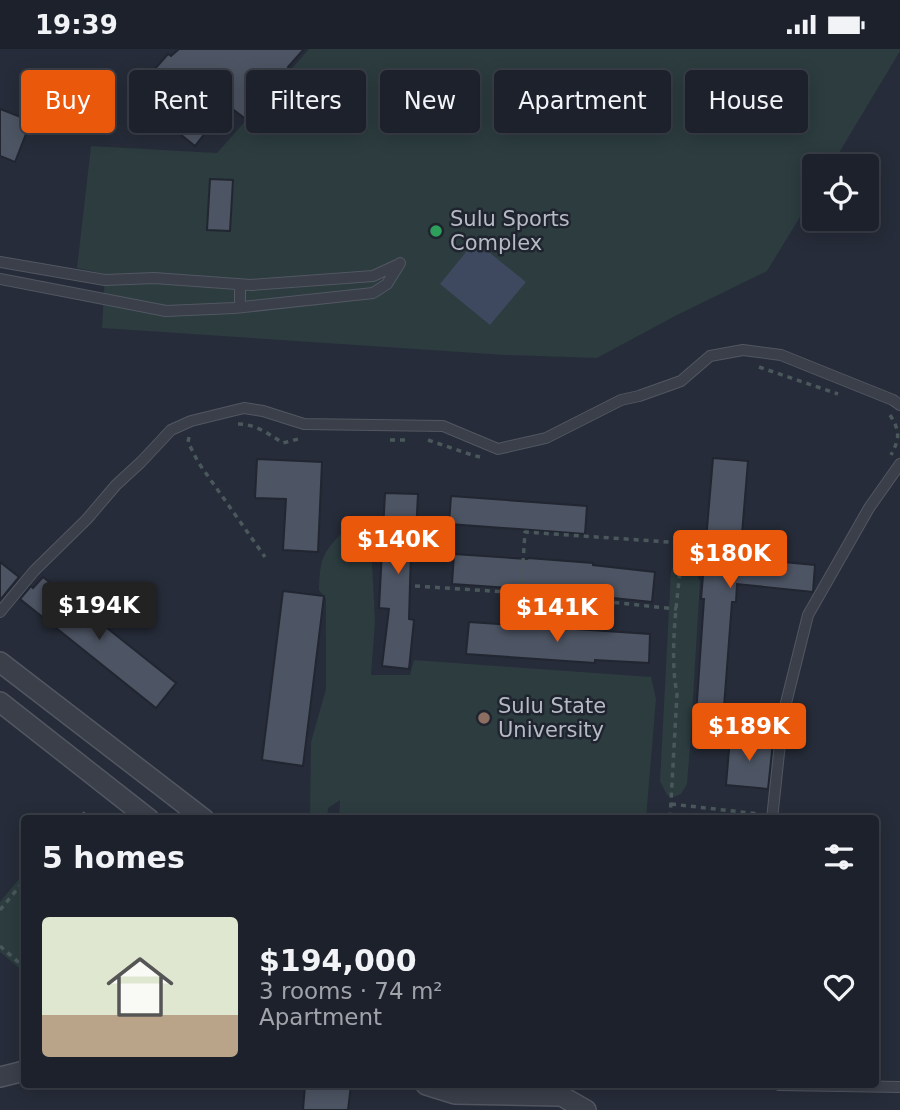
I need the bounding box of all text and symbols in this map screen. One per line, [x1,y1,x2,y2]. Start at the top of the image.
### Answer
text: 19:39 [35,10,118,40]
chip: Buy [21,70,115,133]
chip: Rent [129,70,232,133]
chip: Filters [246,70,366,133]
chip: New [380,70,480,133]
chip: Apartment [494,70,671,133]
chip: House [685,70,808,133]
map controls [802,154,879,231]
button: locate [802,154,879,231]
place label: Sulu Sports Complex [450,207,570,255]
marker: Sulu Sports Complex [428,223,444,239]
pin: $140K [349,517,447,576]
text: $140K [357,526,439,552]
pin: $180K [681,531,779,590]
text: $180K [689,540,771,566]
pin: $194K [50,583,148,642]
pin: $141K [508,585,606,644]
text: $194K [58,592,140,618]
text: $141K [516,594,598,620]
place label: Sulu State University [498,694,606,742]
pin: $189K [700,703,798,763]
marker: Sulu State University [476,710,492,726]
text: $189K [708,713,790,739]
icon: filters [820,838,858,876]
text: 5 homes [42,840,185,875]
text: $194,000 [259,943,417,978]
icon: home [98,945,182,1029]
icon: heart [820,968,858,1006]
text: 3 rooms · 74 m² [259,978,443,1004]
text: Apartment [259,1004,382,1030]

